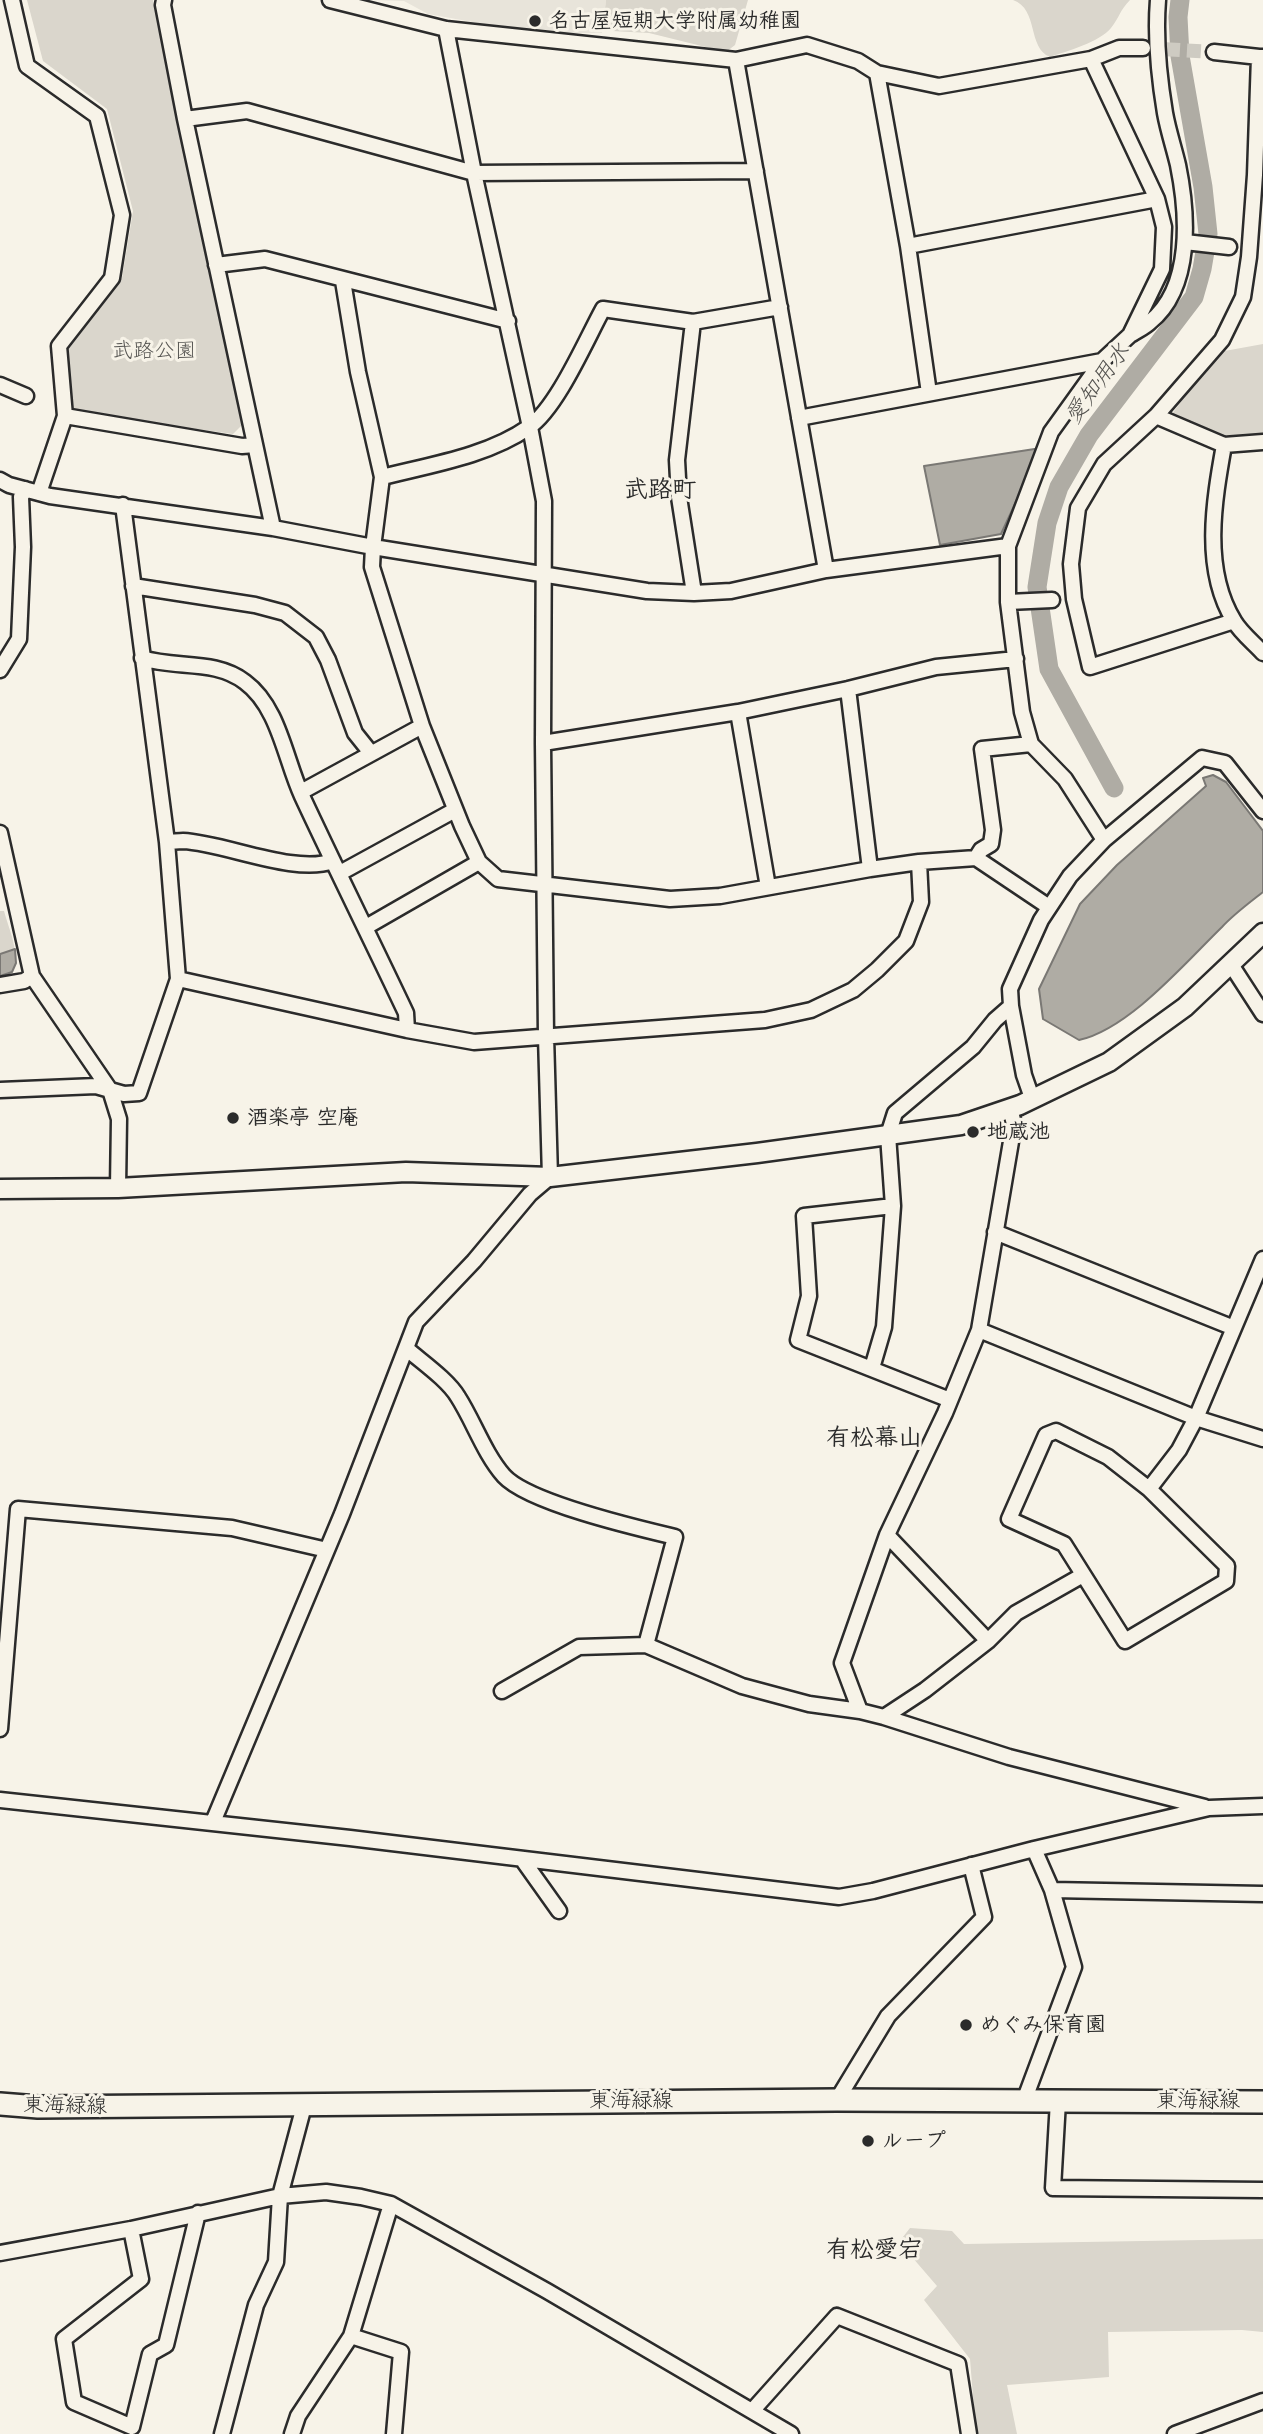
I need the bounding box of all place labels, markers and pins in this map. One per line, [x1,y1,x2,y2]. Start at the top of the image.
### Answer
place label: 名古屋短期大学附属幼稚園 [549,8,801,34]
marker: 名古屋短期大学附属幼稚園 [527,13,543,29]
place label: 酒楽亭 空庵 [247,1105,359,1131]
marker: 酒楽亭 空庵 [225,1110,241,1126]
place label: 地蔵池 [987,1119,1050,1145]
marker: 地蔵池 [965,1124,981,1140]
place label: めぐみ保育園 [980,2012,1106,2038]
marker: めぐみ保育園 [958,2017,974,2033]
place label: ループ [882,2128,946,2154]
marker: ループ [860,2133,876,2149]

